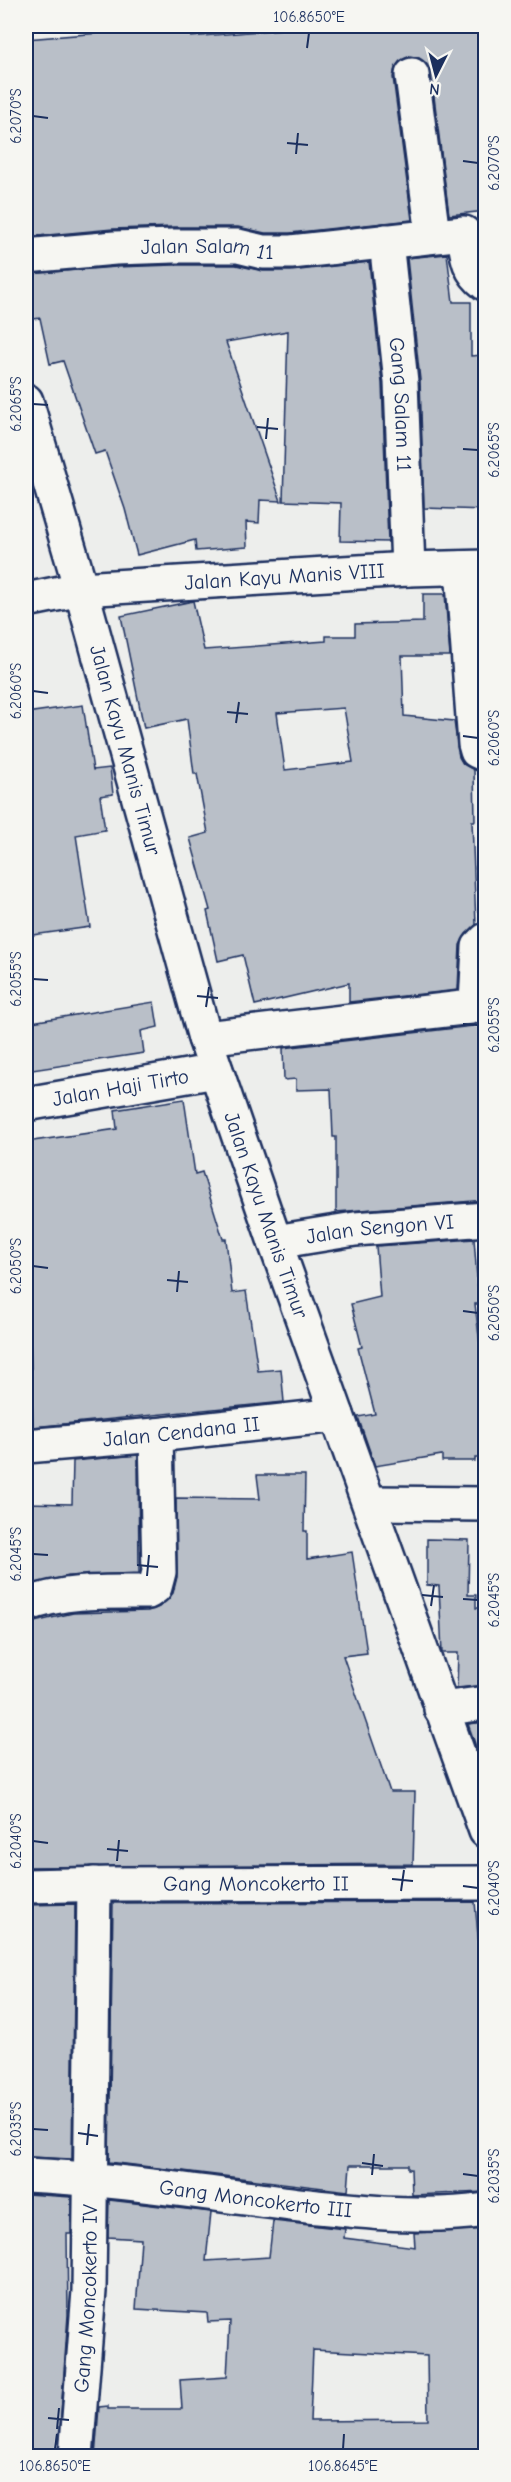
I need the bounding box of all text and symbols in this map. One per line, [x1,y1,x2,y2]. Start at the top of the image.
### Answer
text: 106.8650°E [273,8,345,26]
north arrow [406,45,466,105]
text: N [428,79,441,98]
text: 6.2070°S [7,88,25,144]
text: 6.2070°S [485,135,503,191]
street label: Jalan Salam 11 [140,233,274,264]
street label: Gang Salam 11 [384,336,416,472]
text: 6.2065°S [7,376,25,432]
text: 6.2065°S [485,422,503,478]
street label: Jalan Kayu Manis VIII [184,558,386,595]
street label: Jalan Kayu Manis Timur [85,642,166,859]
text: 6.2060°S [7,663,25,719]
text: 6.2060°S [485,710,503,766]
text: 6.2055°S [7,951,25,1007]
text: 6.2055°S [485,997,503,1053]
street label: Jalan Haji Tirto [51,1064,191,1111]
street label: Jalan Kayu Manis Timur [219,1109,314,1322]
street label: Jalan Sengon VI [304,1209,455,1249]
text: 6.2050°S [7,1238,25,1294]
text: 6.2050°S [485,1285,503,1341]
street label: Jalan Cendana II [102,1412,261,1451]
text: 6.2045°S [7,1527,25,1581]
text: 6.2045°S [485,1573,503,1627]
text: 6.2040°S [7,1813,25,1869]
text: 6.2040°S [485,1860,503,1916]
street label: Gang Moncokerto II [163,1871,349,1896]
text: 6.2035°S [7,2101,25,2157]
text: 6.2035°S [485,2148,503,2204]
street label: Gang Moncokerto III [158,2175,353,2222]
street label: Gang Moncokerto IV [69,2203,102,2394]
text: 106.8650°E [19,2457,91,2475]
text: 106.8645°E [308,2457,378,2475]

